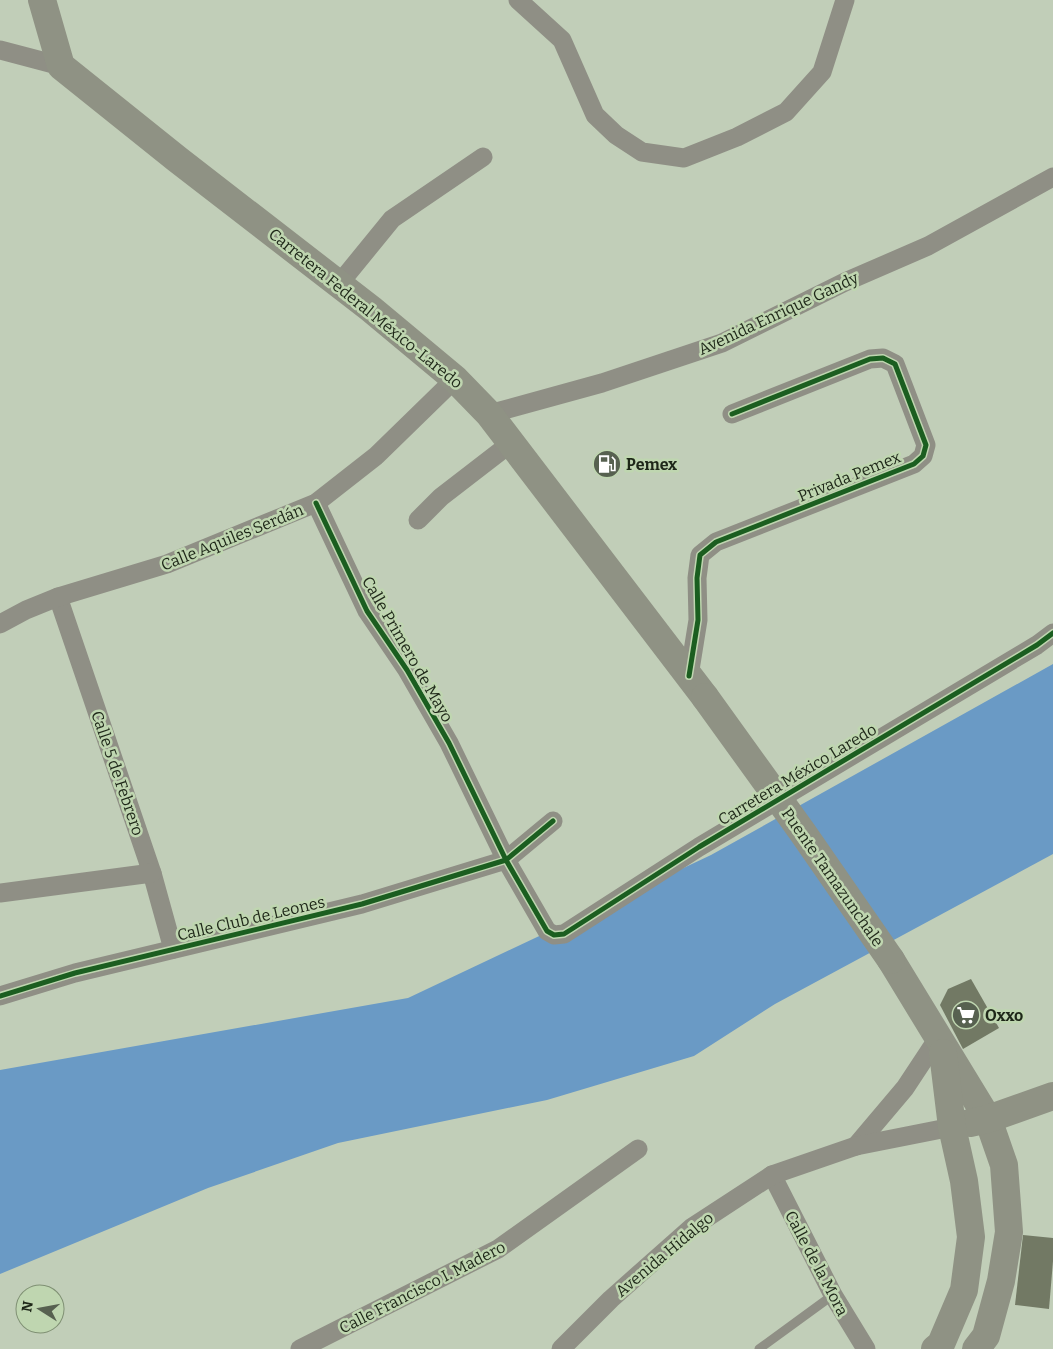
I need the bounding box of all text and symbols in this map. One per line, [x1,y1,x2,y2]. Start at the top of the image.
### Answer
street label: Carretera Federal México-Laredo [265,224,466,392]
street label: Avenida Enrique Gandy [695,268,862,359]
street label: Privada Pemex [795,447,903,506]
fuel station icon: Pemex [592,449,622,479]
place label: Pemex [626,455,677,474]
street label: Calle Aquiles Serdán [158,500,306,575]
street label: Calle Primero de Mayo [358,573,457,725]
street label: Calle 5 de Febrero [87,708,148,838]
street label: Carretera México Laredo [715,720,880,829]
street label: Puente Tamazunchale [778,804,888,950]
street label: Calle Club de Leones [175,892,327,945]
supermarket icon: Oxxo [951,1000,981,1030]
place label: Oxxo [985,1006,1023,1025]
street label: Calle de la Mora [781,1207,852,1319]
street label: Avenida Hidalgo [612,1208,717,1301]
street label: Calle Francisco I. Madero [336,1237,508,1338]
north arrow [15,1284,65,1334]
text: N [18,1300,37,1314]

